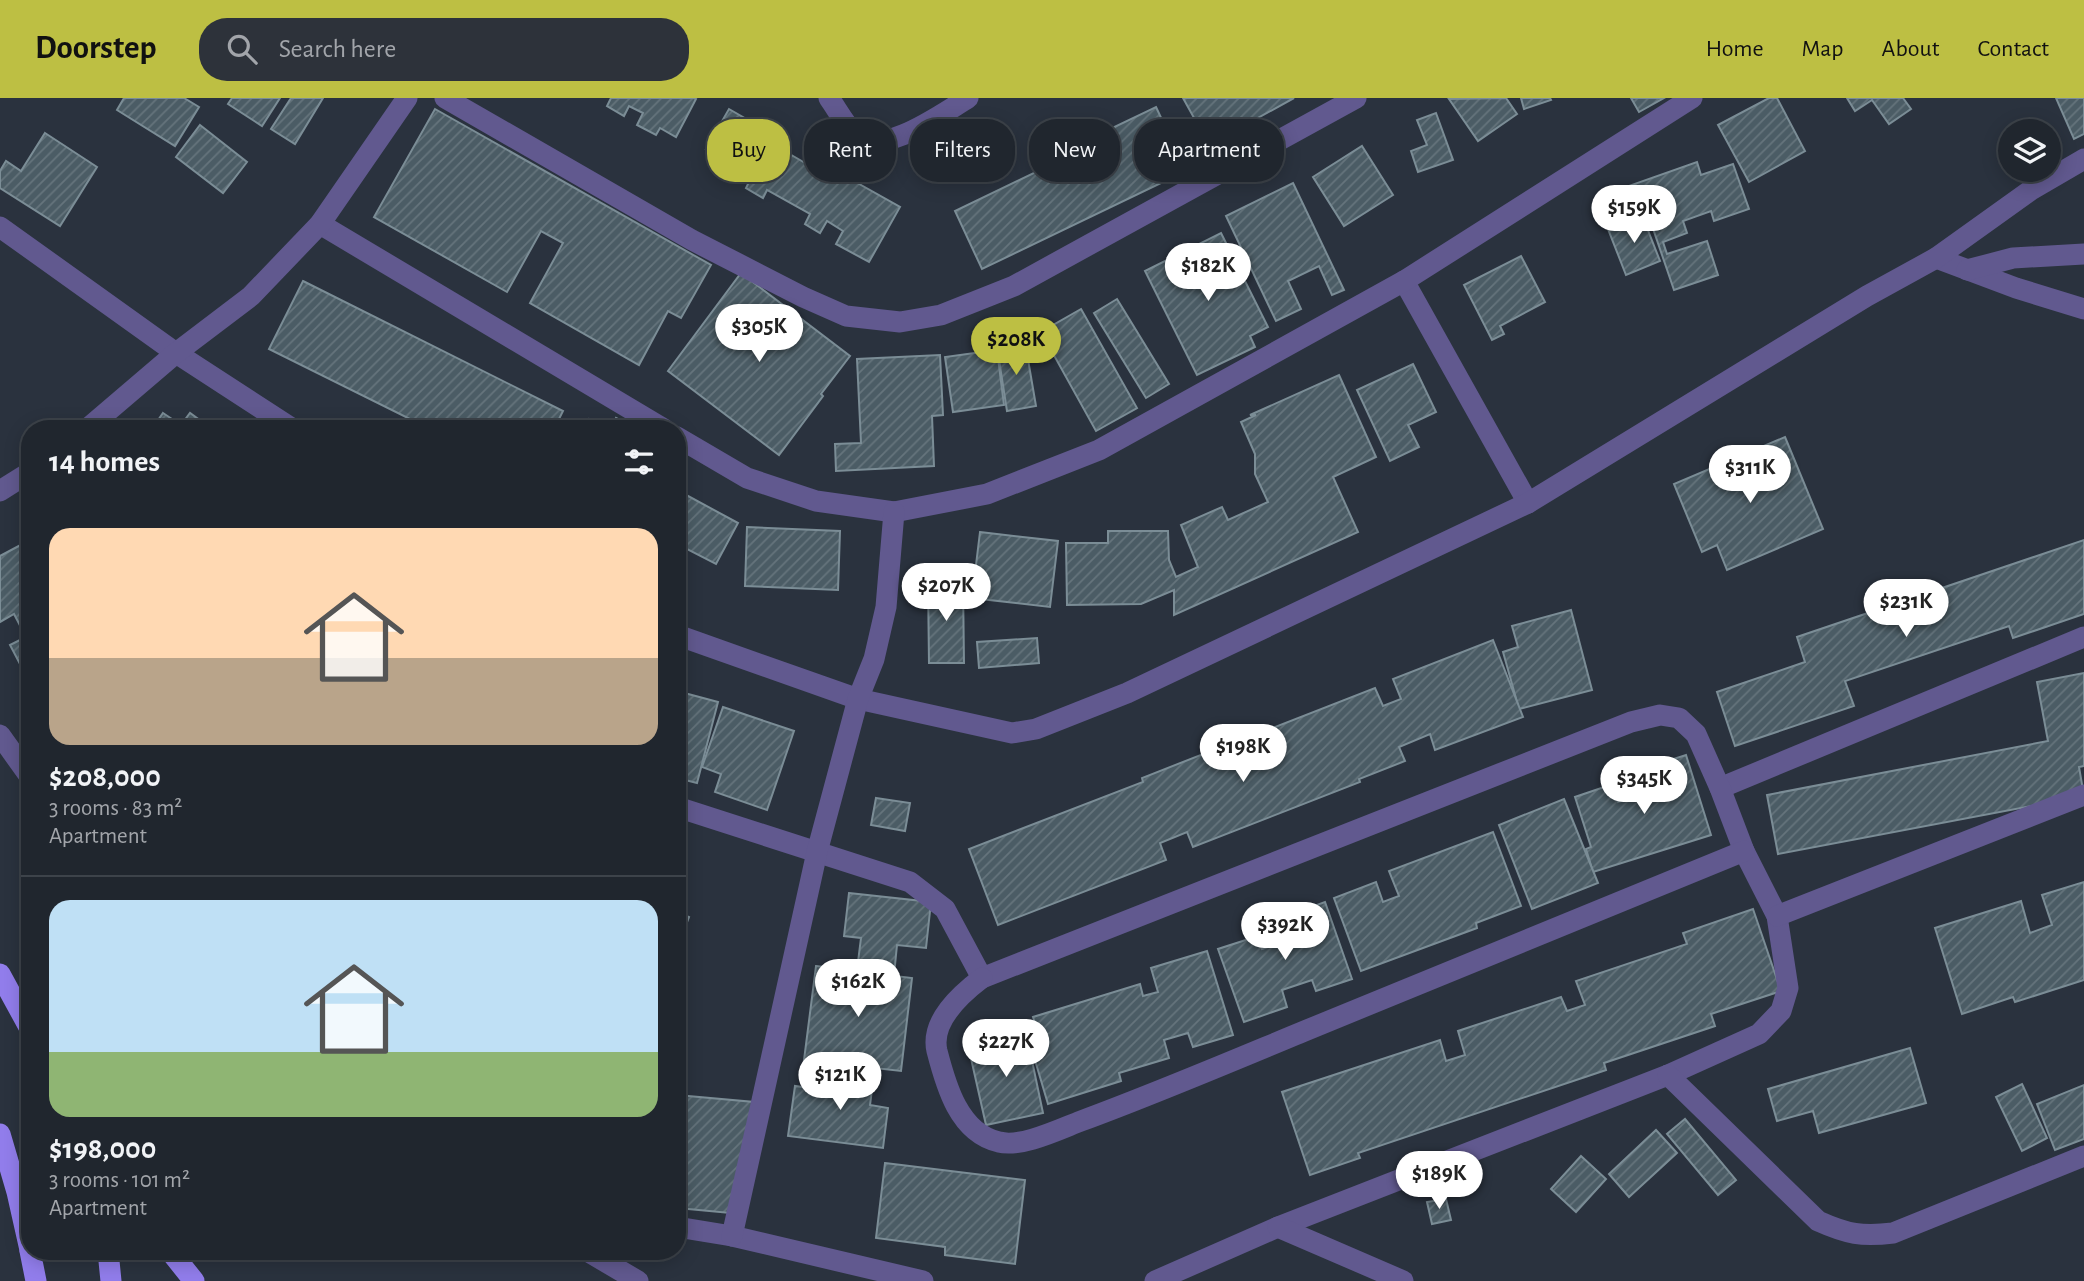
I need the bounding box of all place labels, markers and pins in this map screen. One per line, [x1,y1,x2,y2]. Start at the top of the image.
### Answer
pin: $159K [1585,186,1683,245]
pin: $182K [1159,244,1257,303]
pin: $305K [710,304,808,364]
pin: $208K [967,317,1065,377]
pin: $311K [1701,446,1799,505]
pin: $207K [897,564,995,623]
pin: $231K [1857,580,1955,639]
pin: $198K [1194,724,1292,784]
pin: $345K [1595,756,1693,816]
pin: $392K [1236,902,1334,962]
pin: $162K [809,960,907,1019]
pin: $227K [957,1020,1055,1079]
pin: $121K [791,1052,889,1112]
pin: $189K [1390,1152,1488,1211]

